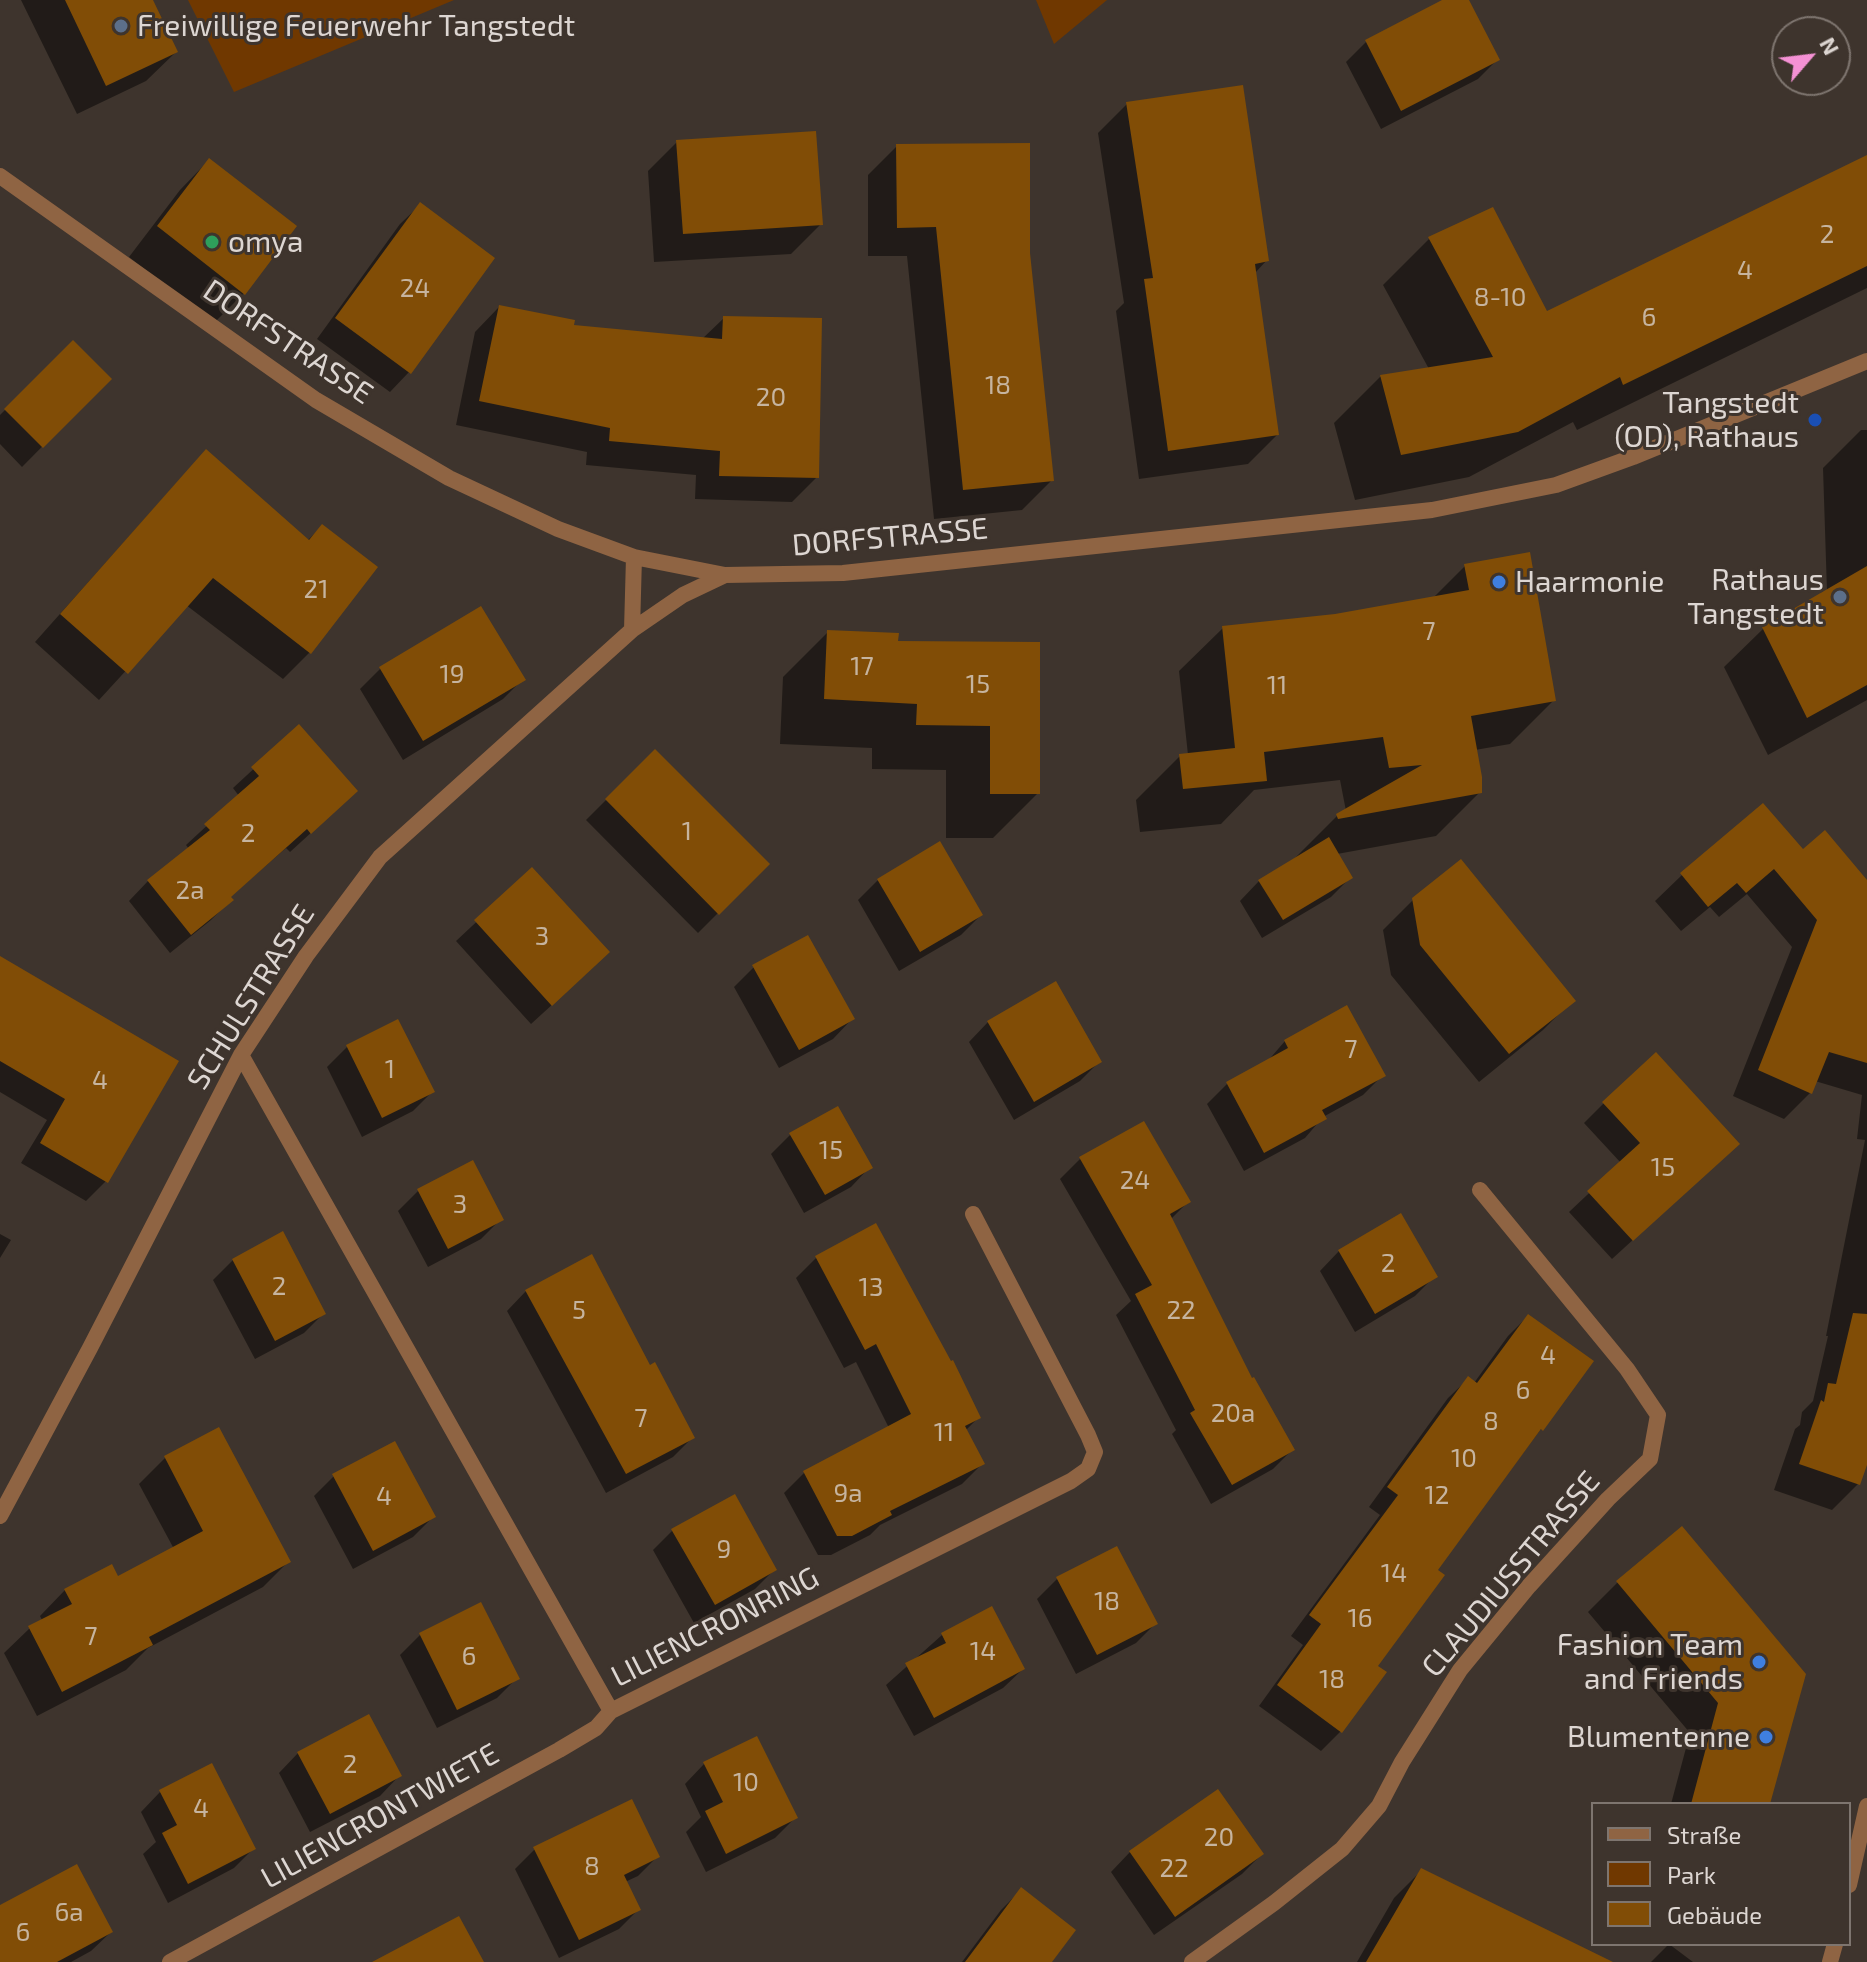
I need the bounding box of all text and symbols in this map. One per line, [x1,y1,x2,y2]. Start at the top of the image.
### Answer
place label: Freiwillige Feuerwehr Tangstedt [137,8,575,44]
north arrow [1771,16,1851,96]
marker: Freiwillige Feuerwehr Tangstedt [112,17,130,35]
text: N [1815,33,1846,59]
house number: 2 [1820,218,1834,250]
place label: omya [228,224,304,260]
marker: omya [203,233,221,251]
house number: 4 [1737,254,1753,286]
street label: DORFSTRASSE [196,272,380,412]
house number: 24 [400,272,430,304]
house number: 8-10 [1474,281,1526,313]
house number: 6 [1642,301,1656,333]
house number: 18 [985,369,1011,401]
house number: 20 [756,381,786,413]
place label: Tangstedt (OD), Rathaus [1614,385,1799,456]
marker: Tangstedt (OD), Rathaus [1806,411,1824,429]
street label: DORFSTRASSE [791,511,989,563]
place label: Rathaus Tangstedt [1687,562,1824,632]
place label: Haarmonie [1515,564,1664,600]
house number: 21 [304,573,328,605]
marker: Haarmonie [1490,573,1508,591]
marker: Rathaus Tangstedt [1831,588,1849,606]
house number: 7 [1422,615,1436,647]
house number: 17 [850,650,874,682]
house number: 19 [439,658,465,690]
house number: 15 [966,668,990,700]
house number: 11 [1267,669,1287,701]
house number: 1 [682,815,692,847]
house number: 2 [241,817,255,849]
house number: 2a [176,874,204,906]
street label: SCHULSTRASSE [180,898,322,1096]
house number: 3 [535,920,549,952]
house number: 7 [1344,1033,1358,1065]
house number: 1 [385,1053,395,1085]
house number: 4 [92,1064,108,1096]
house number: 15 [819,1134,843,1166]
house number: 15 [1651,1151,1675,1183]
house number: 24 [1120,1164,1150,1196]
house number: 3 [453,1188,467,1220]
house number: 2 [1381,1247,1395,1279]
house number: 2 [272,1270,286,1302]
house number: 13 [859,1271,883,1303]
house number: 5 [572,1294,586,1326]
house number: 22 [1166,1294,1196,1326]
house number: 4 [1540,1339,1556,1371]
house number: 6 [1516,1374,1530,1406]
house number: 20a [1211,1397,1255,1429]
house number: 7 [634,1402,648,1434]
house number: 8 [1483,1405,1499,1437]
house number: 11 [934,1416,954,1448]
house number: 10 [1451,1442,1477,1474]
street label: CLAUDIUSSTRASSE [1414,1464,1608,1684]
house number: 9a [833,1477,863,1509]
house number: 12 [1425,1479,1449,1511]
house number: 4 [376,1480,392,1512]
house number: 9 [717,1533,731,1565]
house number: 14 [1381,1557,1407,1589]
street label: LILIENCRONRING [605,1559,825,1695]
house number: 18 [1094,1585,1120,1617]
house number: 16 [1347,1602,1373,1634]
house number: 7 [84,1620,98,1652]
place label: Fashion Team and Friends [1557,1627,1743,1698]
house number: 14 [970,1635,996,1667]
house number: 6 [462,1640,476,1672]
marker: Fashion Team and Friends [1750,1653,1768,1671]
house number: 18 [1319,1663,1345,1695]
place label: Blumentenne [1567,1719,1750,1755]
marker: Blumentenne [1757,1728,1775,1746]
street label: LILIENCRONTWIETE [255,1736,505,1896]
house number: 2 [343,1748,357,1780]
house number: 10 [733,1766,759,1798]
house number: 4 [193,1792,209,1824]
legend [1591,1802,1851,1946]
text: Straße [1667,1820,1741,1849]
house number: 20 [1204,1821,1234,1853]
house number: 8 [584,1850,600,1882]
house number: 22 [1159,1852,1189,1884]
text: Park [1667,1860,1716,1889]
house number: 6a [54,1896,84,1928]
text: Gebäude [1667,1900,1762,1929]
house number: 6 [16,1916,30,1948]

